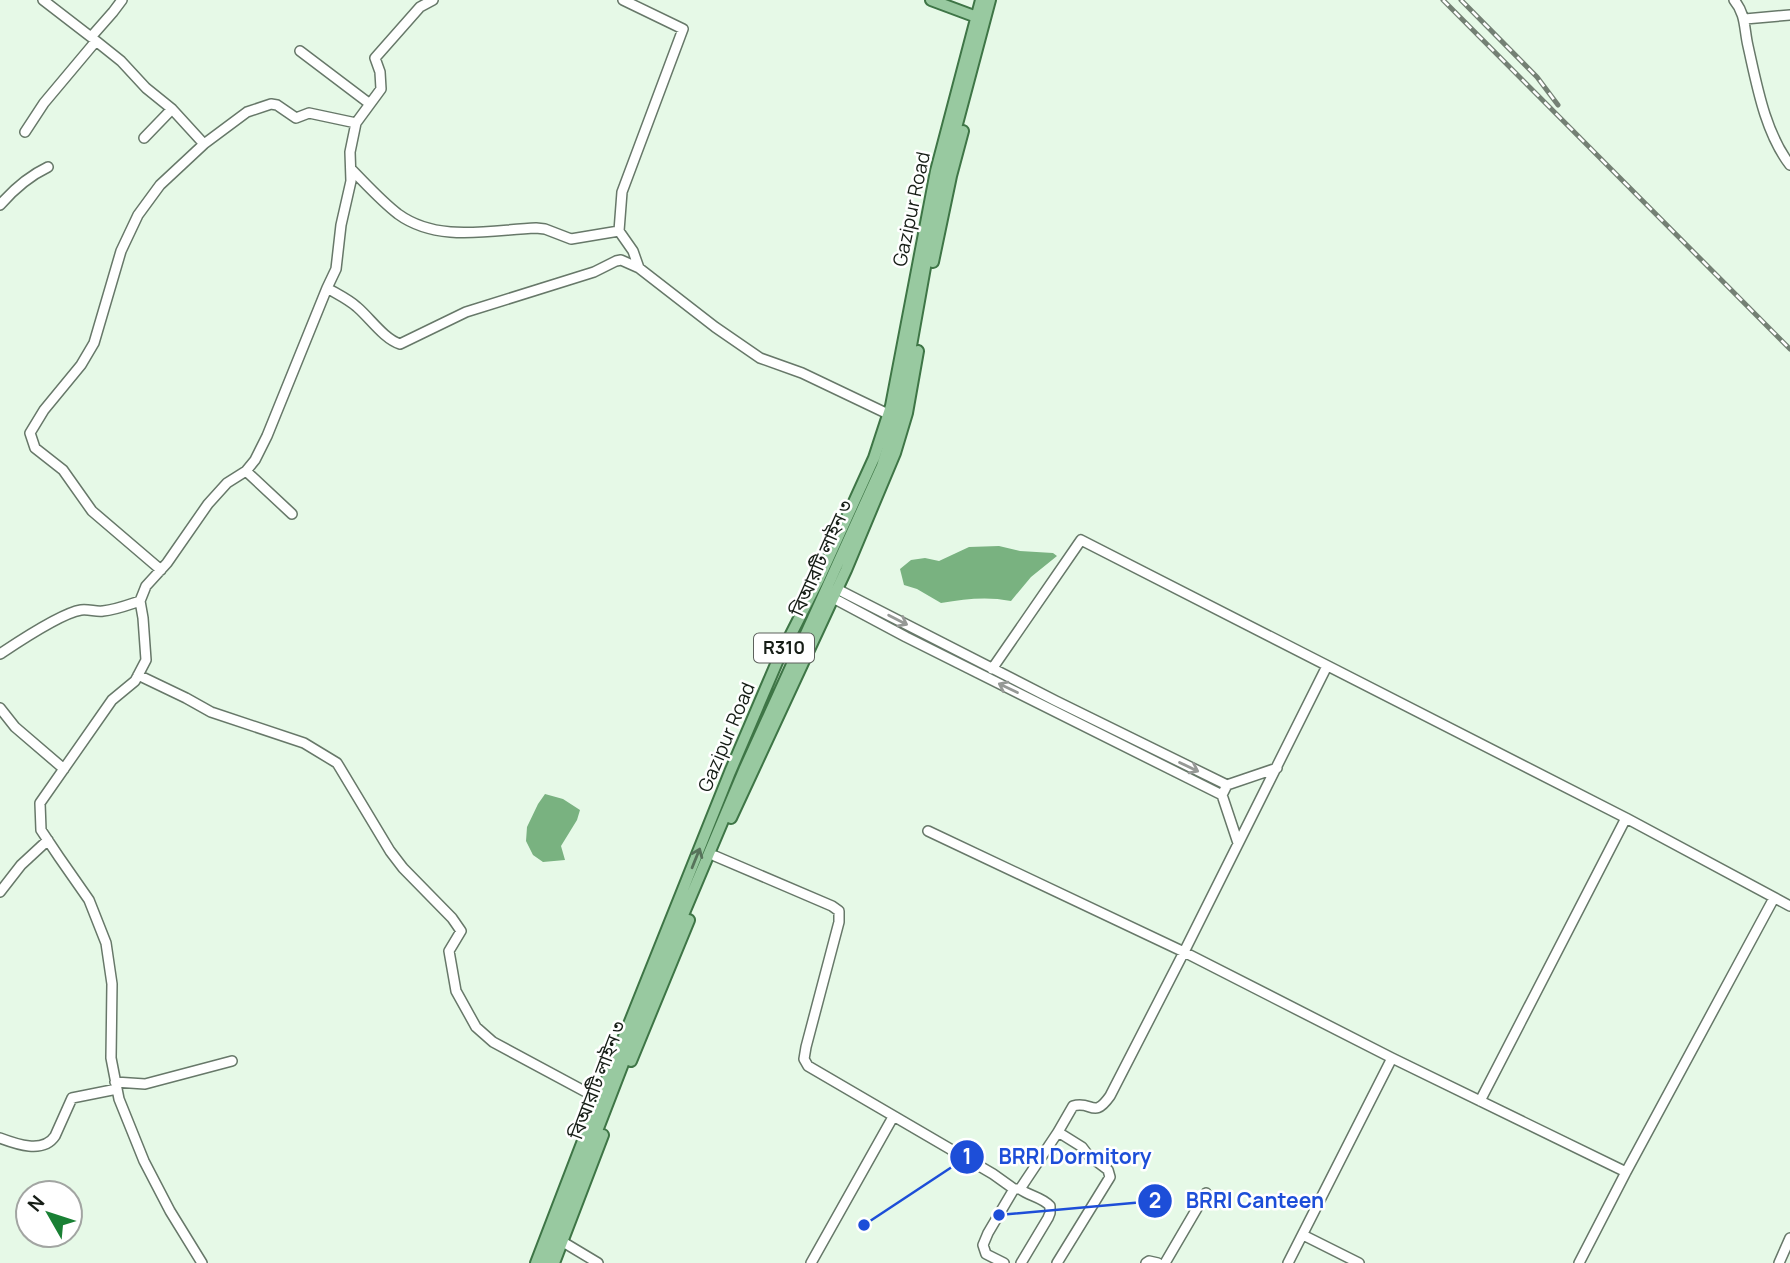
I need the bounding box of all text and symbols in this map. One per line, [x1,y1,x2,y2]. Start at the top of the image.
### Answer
street label: Gazipur Road [886,149,936,269]
street label: বিআরটি লাইন ৩ [783,496,858,621]
one-way arrow [887,614,908,628]
road number: R310 [754,634,814,662]
street label: Gazipur Road [691,678,761,796]
one-way arrow [998,681,1019,694]
one-way arrow [1178,760,1199,774]
one-way arrow [690,847,703,869]
street label: বিআরটি লাইন ৩ [562,1017,631,1144]
callout: BRRI Dormitory [949,1136,1165,1178]
text: 1 [962,1142,972,1170]
text: BRRI Dormitory [998,1142,1152,1170]
north arrow [14,1179,84,1249]
callout: BRRI Canteen [1137,1180,1339,1222]
text: 2 [1149,1186,1161,1214]
text: BRRI Canteen [1186,1186,1324,1214]
text: N [21,1190,50,1217]

